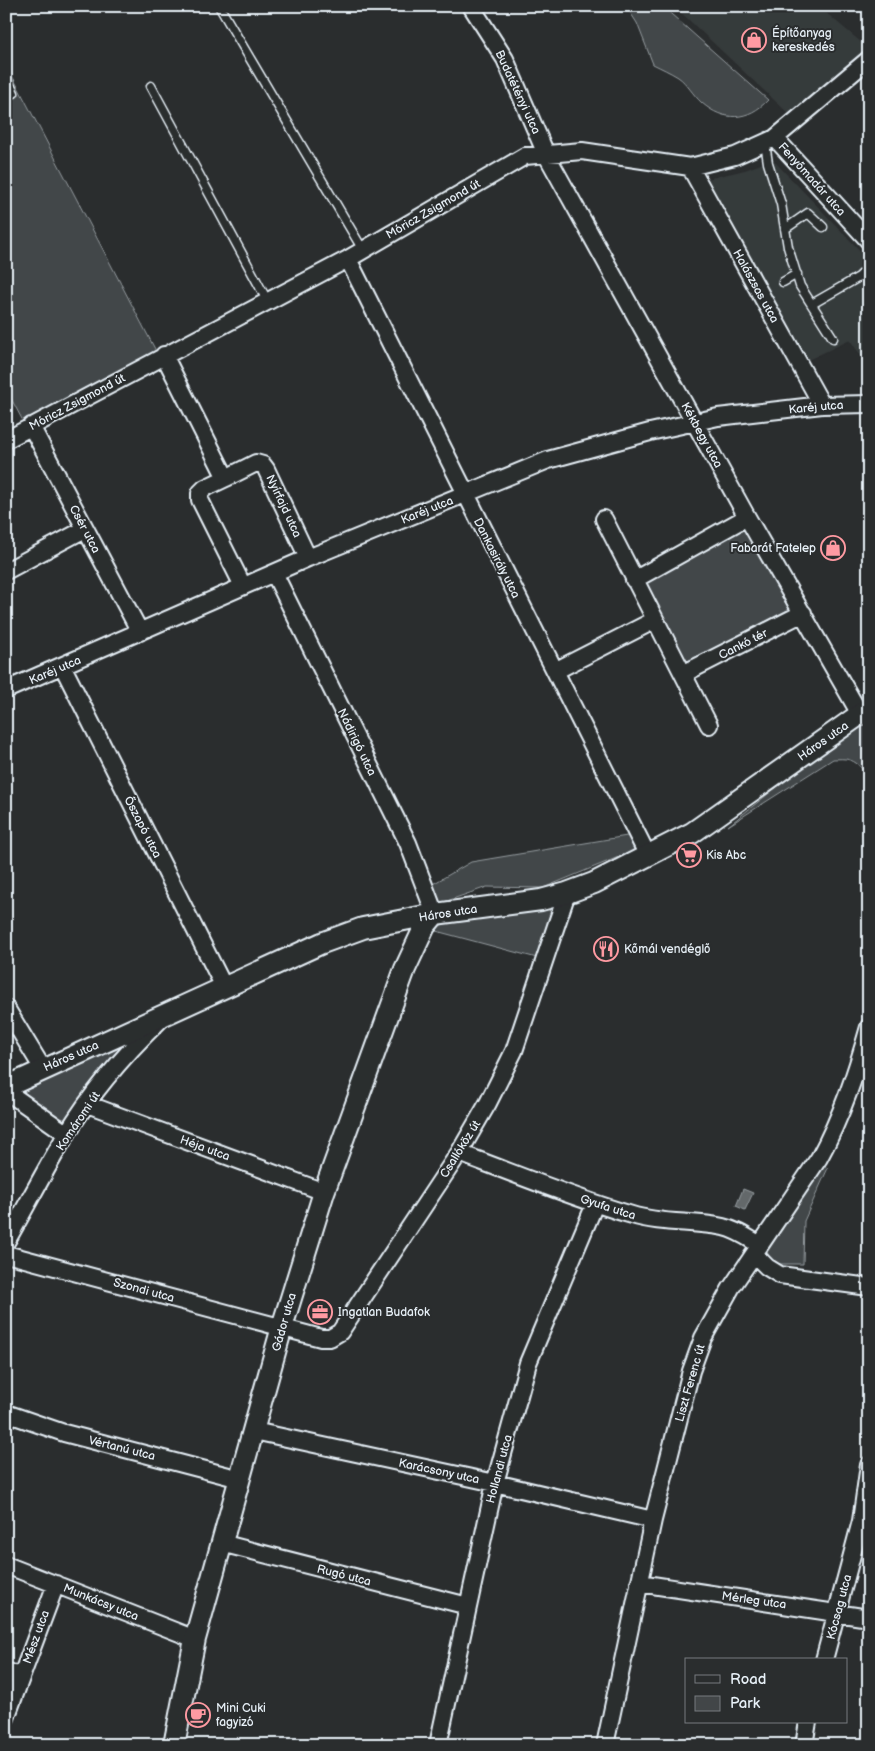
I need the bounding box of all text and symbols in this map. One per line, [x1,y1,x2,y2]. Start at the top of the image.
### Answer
place label: Építőanyag kereskedés [772,25,835,55]
shop icon: Építőanyag kereskedés [741,27,767,53]
street label: Budatétényi utca [492,48,544,137]
street label: Fenyőmadár utca [775,140,849,219]
street label: Móricz Zsigmond út [383,176,483,243]
street label: Halászsas utca [729,247,782,326]
street label: Móricz Zsigmond út [27,371,128,434]
street label: Karéj utca [788,398,844,417]
street label: Kékbegy utca [677,400,726,471]
street label: Nyírfajd utca [262,472,305,540]
street label: Karéj utca [399,493,456,528]
street label: Csér utca [66,503,104,556]
street label: Dankasirály utca [470,516,523,601]
shop icon: Fabarát Fatelep [820,535,846,561]
place label: Fabarát Fatelep [730,541,816,556]
street label: Cankó tér [716,625,771,663]
street label: Karéj utca [27,653,84,688]
street label: Nádirigó utca [334,706,379,778]
street label: Háros utca [795,718,852,764]
street label: Őszapó utca [121,793,166,861]
supermarket icon: Kis Abc [676,842,702,868]
place label: Kis Abc [706,848,746,863]
street label: Háros utca [418,901,479,926]
restaurant icon: Kőmál vendéglő [593,936,619,962]
place label: Kőmál vendéglő [624,942,711,957]
street label: Háros utca [41,1038,101,1075]
street label: Komáromi út [53,1089,104,1154]
street label: Csallóköz út [437,1117,484,1181]
street label: Héja utca [178,1133,232,1164]
street label: Gyufa utca [578,1191,638,1224]
street label: Szondi utca [112,1275,176,1306]
street label: Gádor utca [269,1291,300,1353]
office icon: Ingatlan Budafok [307,1299,333,1325]
place label: Ingatlan Budafok [338,1305,430,1320]
street label: Liszt Ferenc út [672,1342,709,1424]
street label: Vértanú utca [87,1433,157,1464]
street label: Hollandi utca [483,1433,516,1505]
street label: Karácsony utca [397,1456,481,1487]
street label: Rugó utca [315,1562,373,1590]
street label: Kócsag utca [824,1573,855,1641]
street label: Munkácsy utca [61,1581,141,1624]
street label: Mérleg utca [721,1589,787,1612]
street label: Mész utca [20,1608,53,1666]
legend [685,1658,848,1724]
text: Road [730,1670,766,1689]
text: Park [730,1694,761,1713]
place label: Mini Cuki fagyizó [216,1701,266,1730]
cafe icon: Mini Cuki fagyizó [185,1702,211,1728]

